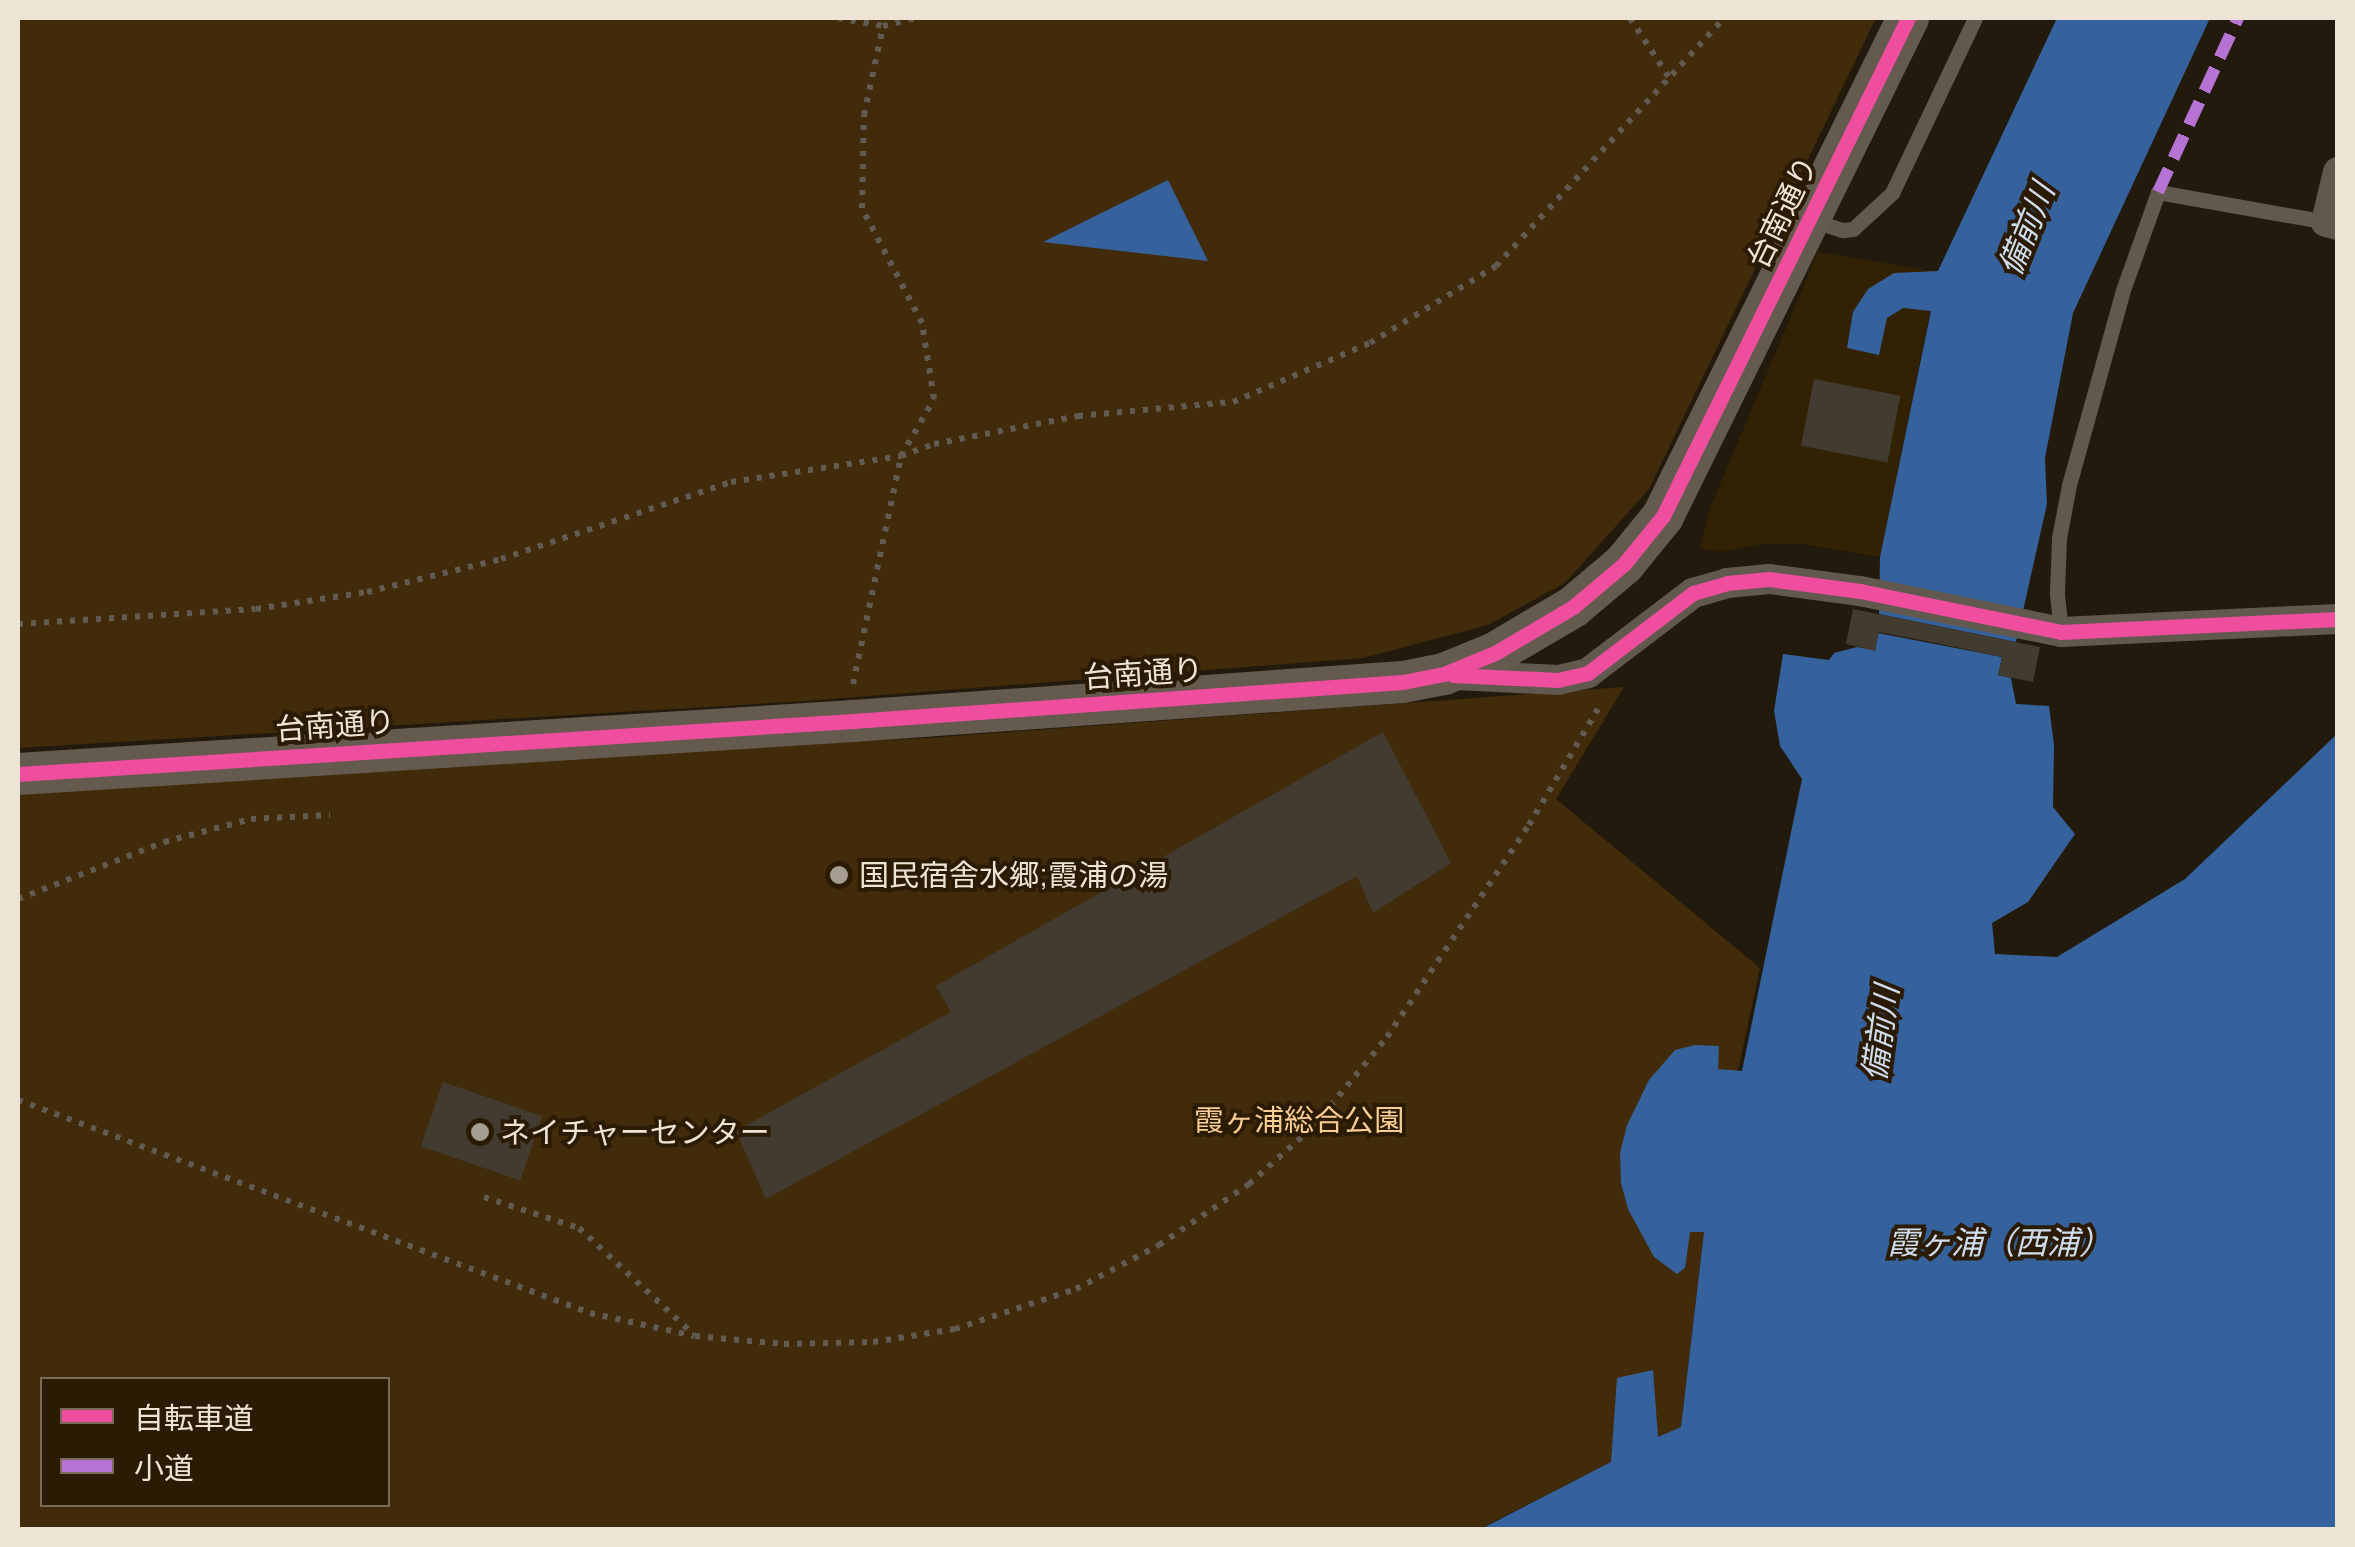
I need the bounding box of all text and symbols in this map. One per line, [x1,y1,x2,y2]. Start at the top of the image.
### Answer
street label: 台南通り [1740,150,1824,274]
water label: 備前川 [1990,177,2062,281]
street label: 台南通り [1082,651,1204,695]
street label: 台南通り [274,703,396,747]
place label: 国民宿舎水郷;霞浦の湯 [859,857,1168,893]
marker: 国民宿舎水郷;霞浦の湯 [828,864,850,886]
water label: 備前川 [1854,983,1906,1083]
park label: 霞ヶ浦総合公園 [1194,1102,1404,1138]
place label: ネイチャーセンター [500,1114,770,1150]
marker: ネイチャーセンター [469,1121,491,1143]
water label: 霞ヶ浦（西浦） [1887,1223,2111,1261]
legend [40,1377,390,1507]
text: 自転車道 [134,1397,254,1438]
text: 小道 [134,1447,194,1488]

